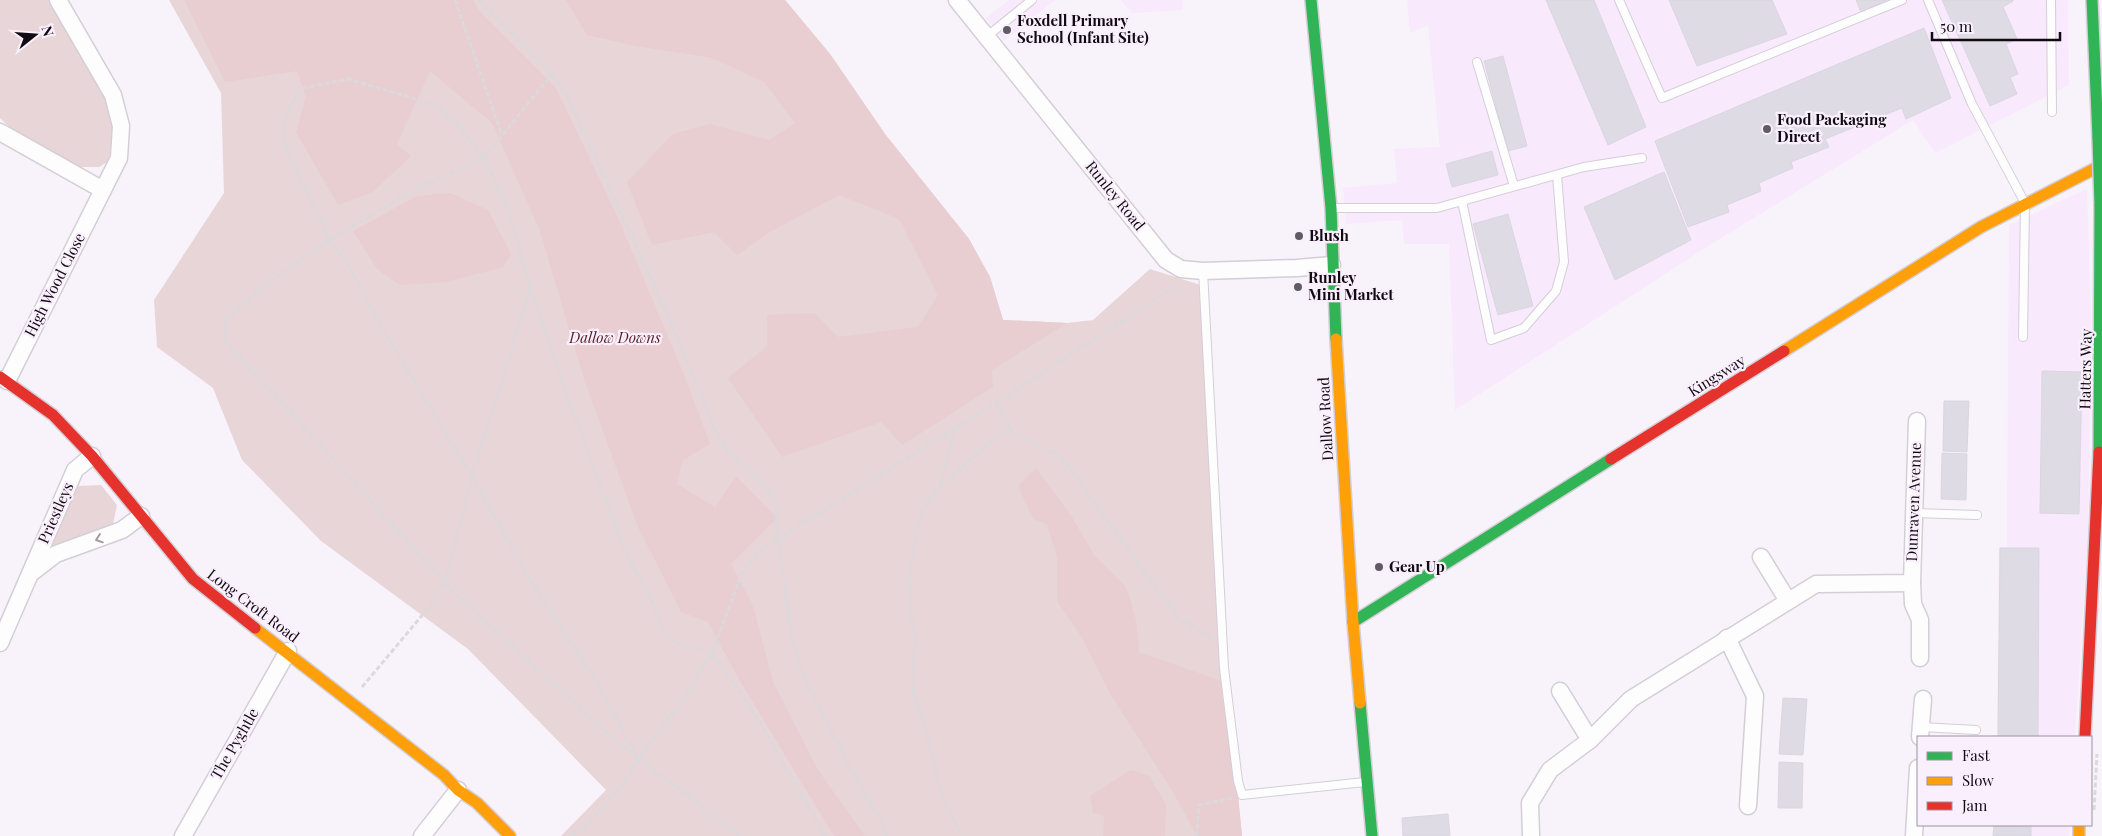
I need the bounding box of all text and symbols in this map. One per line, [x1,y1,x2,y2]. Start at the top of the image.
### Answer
north arrow [10,10,60,60]
place label: Foxdell Primary School (Infant Site) [1017,10,1149,47]
scale bar [1932,10,2060,42]
text: 50 m [1940,16,1973,36]
text: N [37,23,58,39]
marker: Foxdell Primary School (Infant Site) [1001,24,1013,36]
place label: Food Packaging Direct [1777,109,1887,146]
marker: Food Packaging Direct [1761,123,1773,135]
street label: Runley Road [1082,156,1150,235]
place label: Blush [1309,225,1349,245]
street label: High Wood Close [19,229,89,340]
marker: Blush [1293,230,1305,242]
place label: Runley Mini Market [1308,267,1394,304]
marker: Runley Mini Market [1292,281,1304,293]
park label: Dallow Downs [568,327,661,347]
street label: Hatters Way [2074,328,2096,410]
street label: Kingsway [1684,349,1749,401]
street label: Dallow Road [1313,376,1337,461]
street label: Dunraven Avenue [1901,442,1925,562]
street label: Priestleys [33,479,77,546]
one-way arrow [95,533,103,543]
place label: Gear Up [1389,556,1445,576]
marker: Gear Up [1373,561,1385,573]
street label: Long Croft Road [204,564,304,647]
street label: The Pyghtle [206,704,263,783]
legend [1917,736,2092,826]
text: Fast [1962,745,1991,765]
text: Slow [1962,770,1994,790]
text: Jam [1961,795,1988,815]

